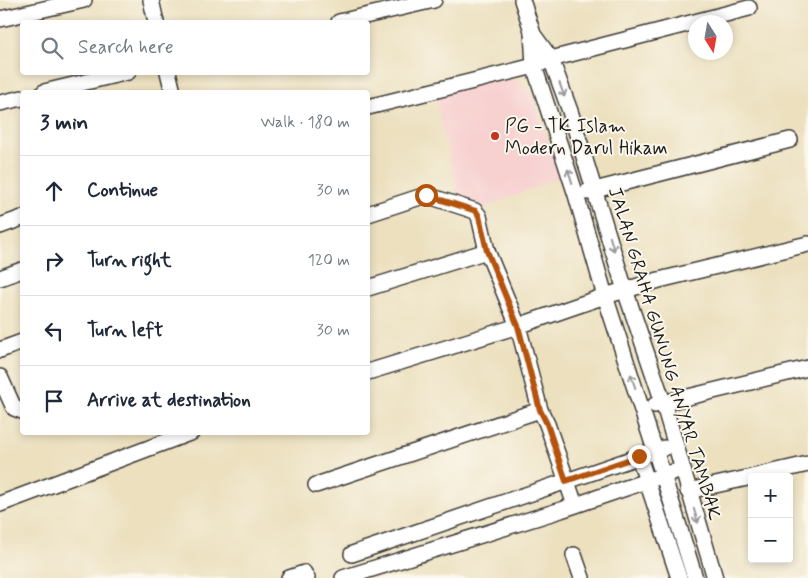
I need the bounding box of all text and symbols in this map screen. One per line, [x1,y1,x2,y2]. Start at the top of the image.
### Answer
north arrow [688,15,733,60]
search box [20,20,370,75]
icon: search [38,34,66,62]
text: Search here [78,35,174,60]
one-way arrow [558,81,567,97]
text: 3 min [40,109,88,137]
text: Walk · 180 m [261,112,350,133]
place label: PG - TK Islam Modern Darul Hikam [505,114,668,161]
marker: PG - TK Islam Modern Darul Hikam [489,130,501,142]
one-way arrow [565,168,575,184]
icon: ahead [40,177,68,205]
text: Continue [87,178,158,203]
text: 30 m [317,180,350,201]
route start [415,184,438,207]
street label: JALAN GRAHA GUNUNG ANYAR TAMBAK [602,184,727,523]
one-way arrow [607,236,617,252]
icon: right [40,247,68,275]
text: Turn right [87,248,171,273]
text: 120 m [308,250,350,271]
icon: left [40,317,68,345]
text: Turn left [87,318,163,343]
text: 30 m [317,320,350,341]
one-way arrow [627,374,637,390]
icon: arrive [40,387,68,415]
text: Arrive at destination [87,388,251,413]
route end [628,445,651,468]
map controls [748,473,793,563]
button: + [748,473,793,518]
one-way arrow [692,508,701,524]
button: − [748,518,793,563]

